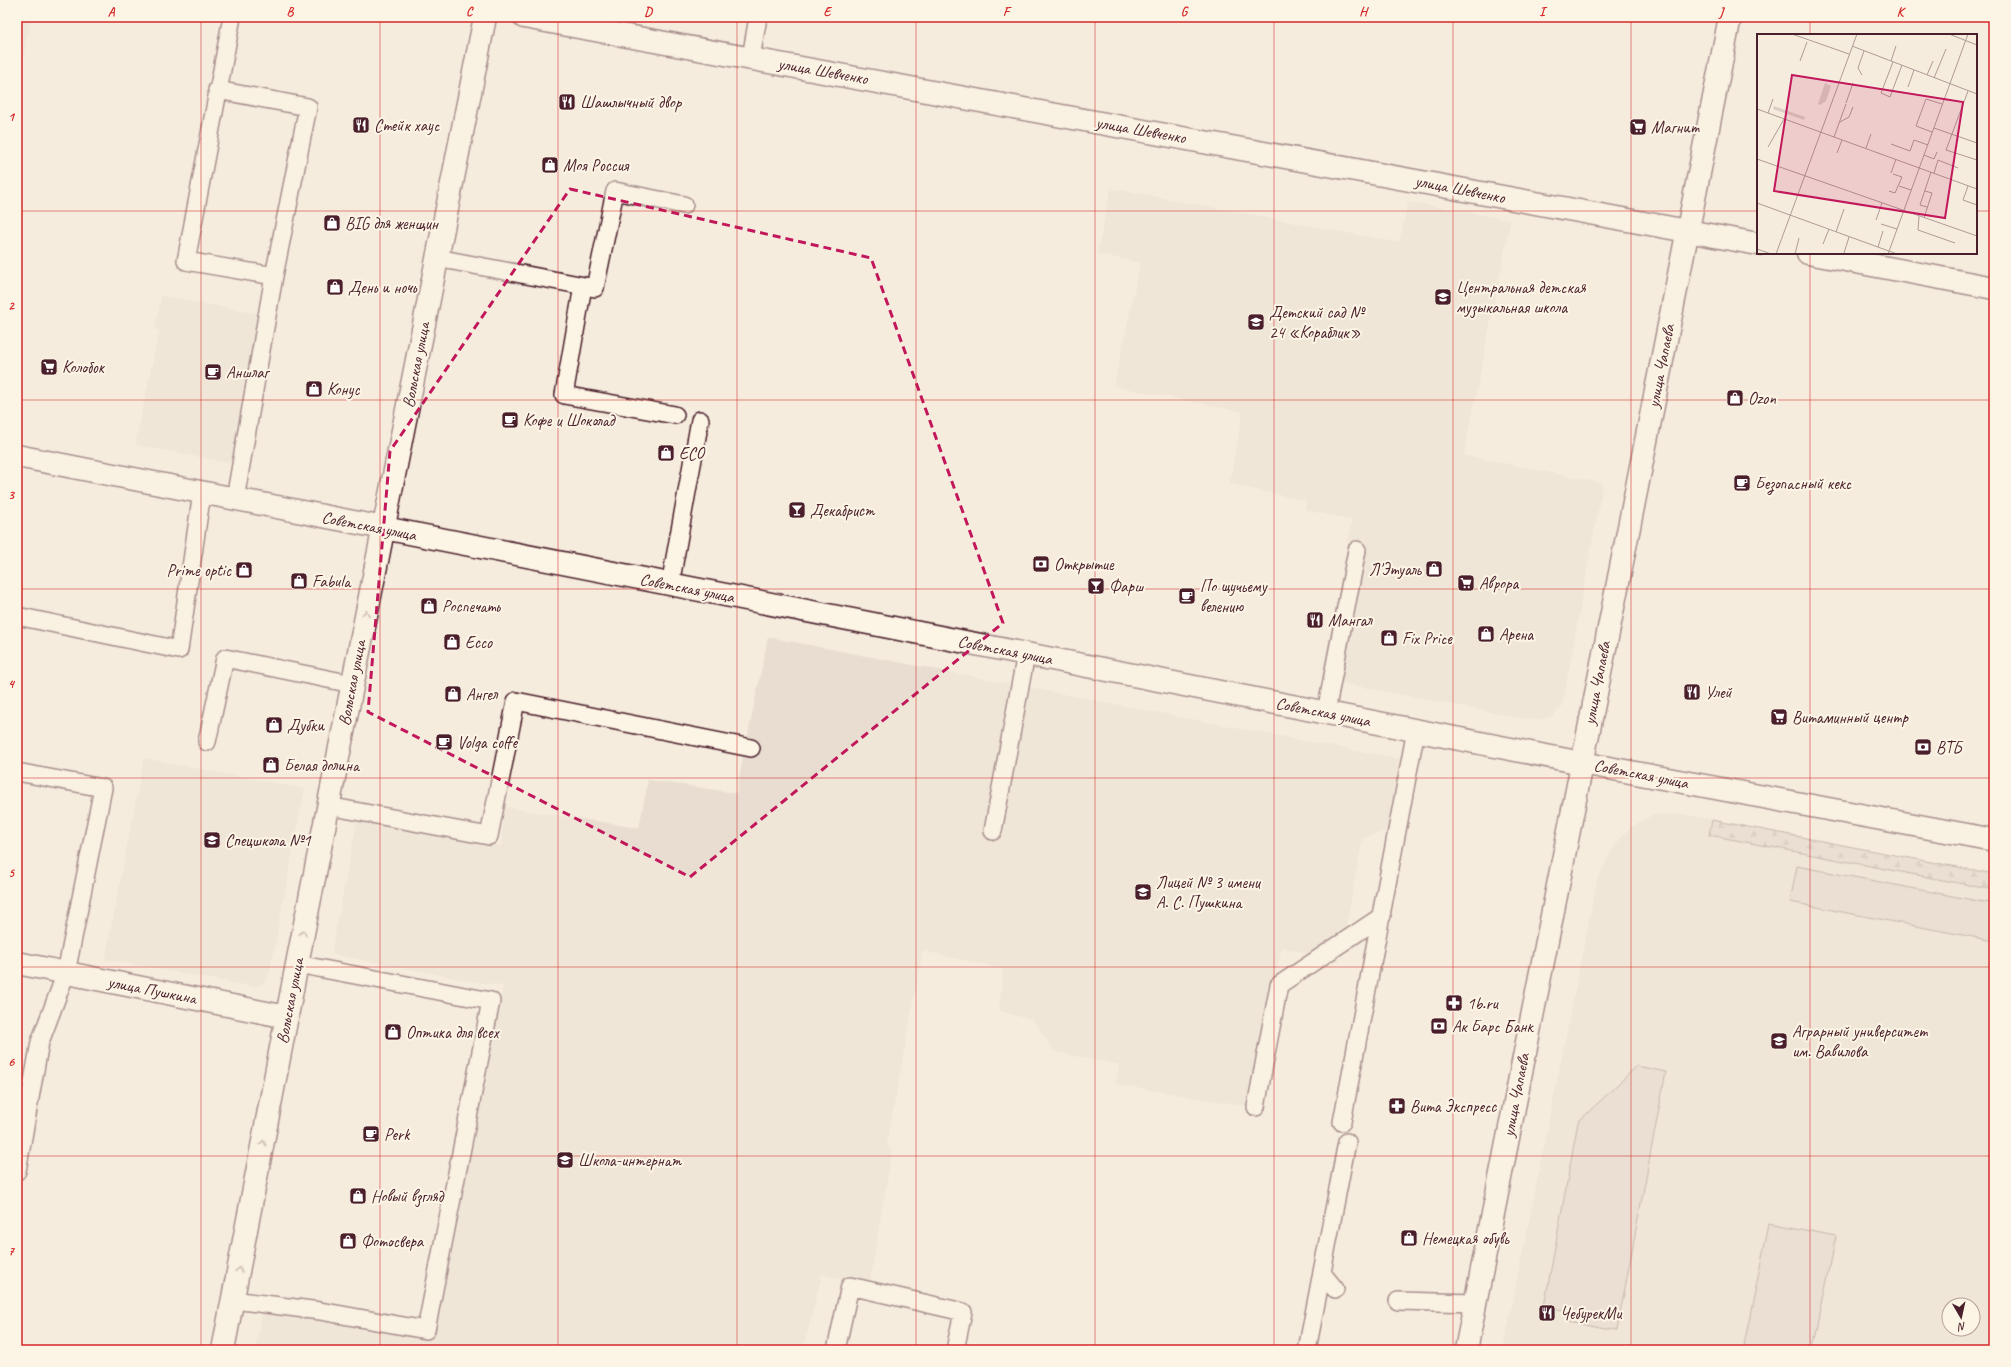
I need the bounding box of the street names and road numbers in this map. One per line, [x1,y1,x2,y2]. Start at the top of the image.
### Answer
street label: улица Шевченко [775,53,871,89]
street label: улица Шевченко [1093,112,1189,148]
street label: улица Шевченко [1412,170,1508,208]
street label: Вольская улица [397,318,435,410]
street label: улица Чапаева [1642,321,1680,410]
street label: Советская улица [320,507,420,546]
street label: Советская улица [638,569,738,608]
street label: Советская улица [956,631,1056,670]
street label: Вольская улица [333,636,371,728]
street label: улица Чапаева [1578,638,1616,727]
street label: Советская улица [1274,693,1374,732]
street label: Советская улица [1592,755,1692,794]
street label: Вольская улица [271,954,309,1046]
street label: улица Пушкина [105,971,200,1009]
street label: улица Чапаева [1497,1050,1535,1139]

